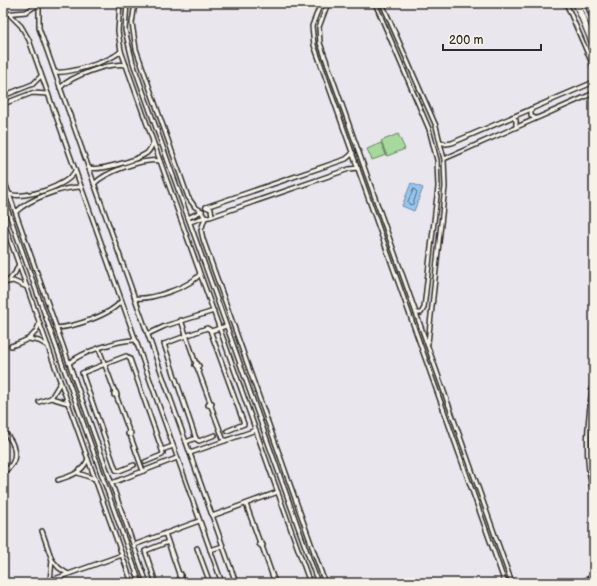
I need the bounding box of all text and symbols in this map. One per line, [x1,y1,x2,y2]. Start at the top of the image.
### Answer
scale bar [443,26,541,52]
text: 200 m [449,33,483,48]

